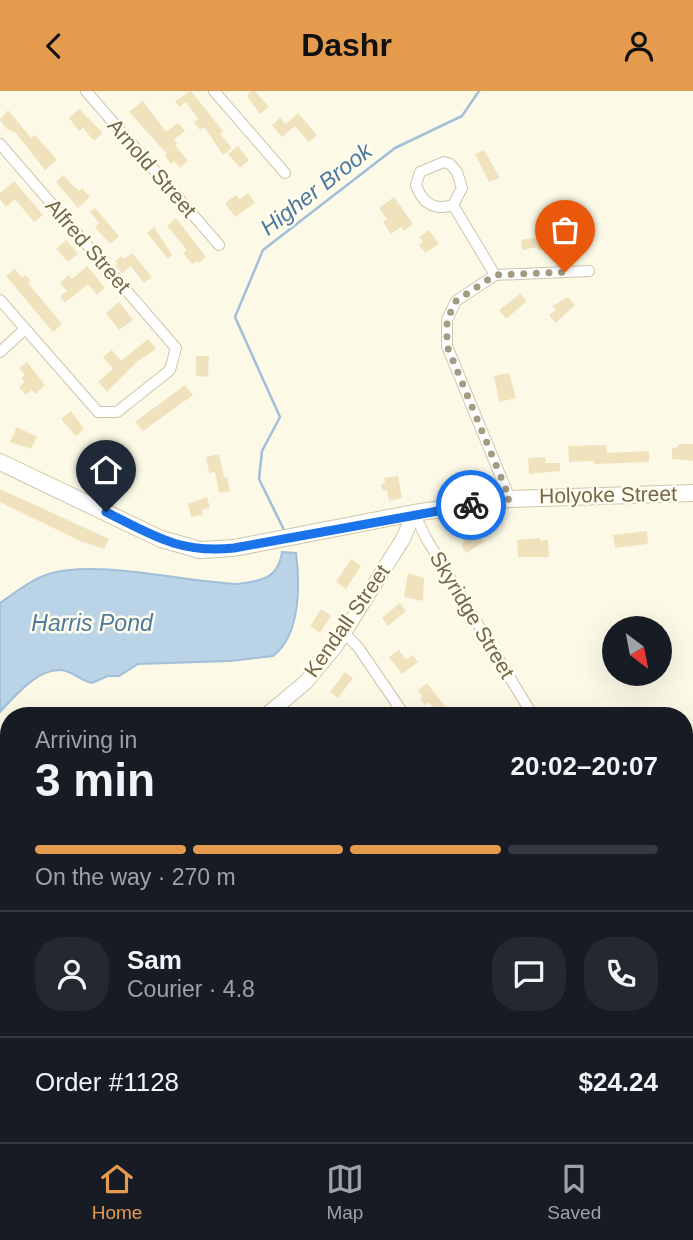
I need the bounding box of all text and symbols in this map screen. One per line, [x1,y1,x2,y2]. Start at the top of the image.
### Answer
icon: back [35,27,73,65]
text: Dashr [301,27,392,63]
icon: person [620,27,658,65]
street label: Arnold Street [103,114,201,222]
water label: Higher Brook [255,137,378,241]
street label: Alfred Street [41,194,135,297]
pin [535,200,595,272]
icon: bag [546,211,584,249]
pin [76,440,136,512]
icon: home [87,451,125,489]
courier [436,470,506,540]
street label: Holyoke Street [539,482,677,507]
icon: bike [452,486,490,524]
street label: Skyridge Street [426,547,519,682]
street label: Kendall Street [299,560,394,681]
water label: Harris Pond [31,610,154,636]
north arrow [602,616,672,686]
map controls [602,616,672,686]
text: Arriving in [35,727,137,753]
text: 20:02–20:07 [511,751,658,781]
text: 3 min [35,754,155,806]
text: On the way · 270 m [35,864,236,890]
button: person [35,937,109,1011]
button: chat [492,937,566,1011]
button: phone [584,937,658,1011]
text: Sam [127,945,182,975]
text: Courier · 4.8 [127,976,255,1002]
text: Order #1128 [35,1067,179,1097]
text: $24.24 [578,1067,658,1097]
tab: Home [92,1160,142,1224]
tab: Map [326,1160,364,1224]
tab: Saved [547,1160,601,1224]

